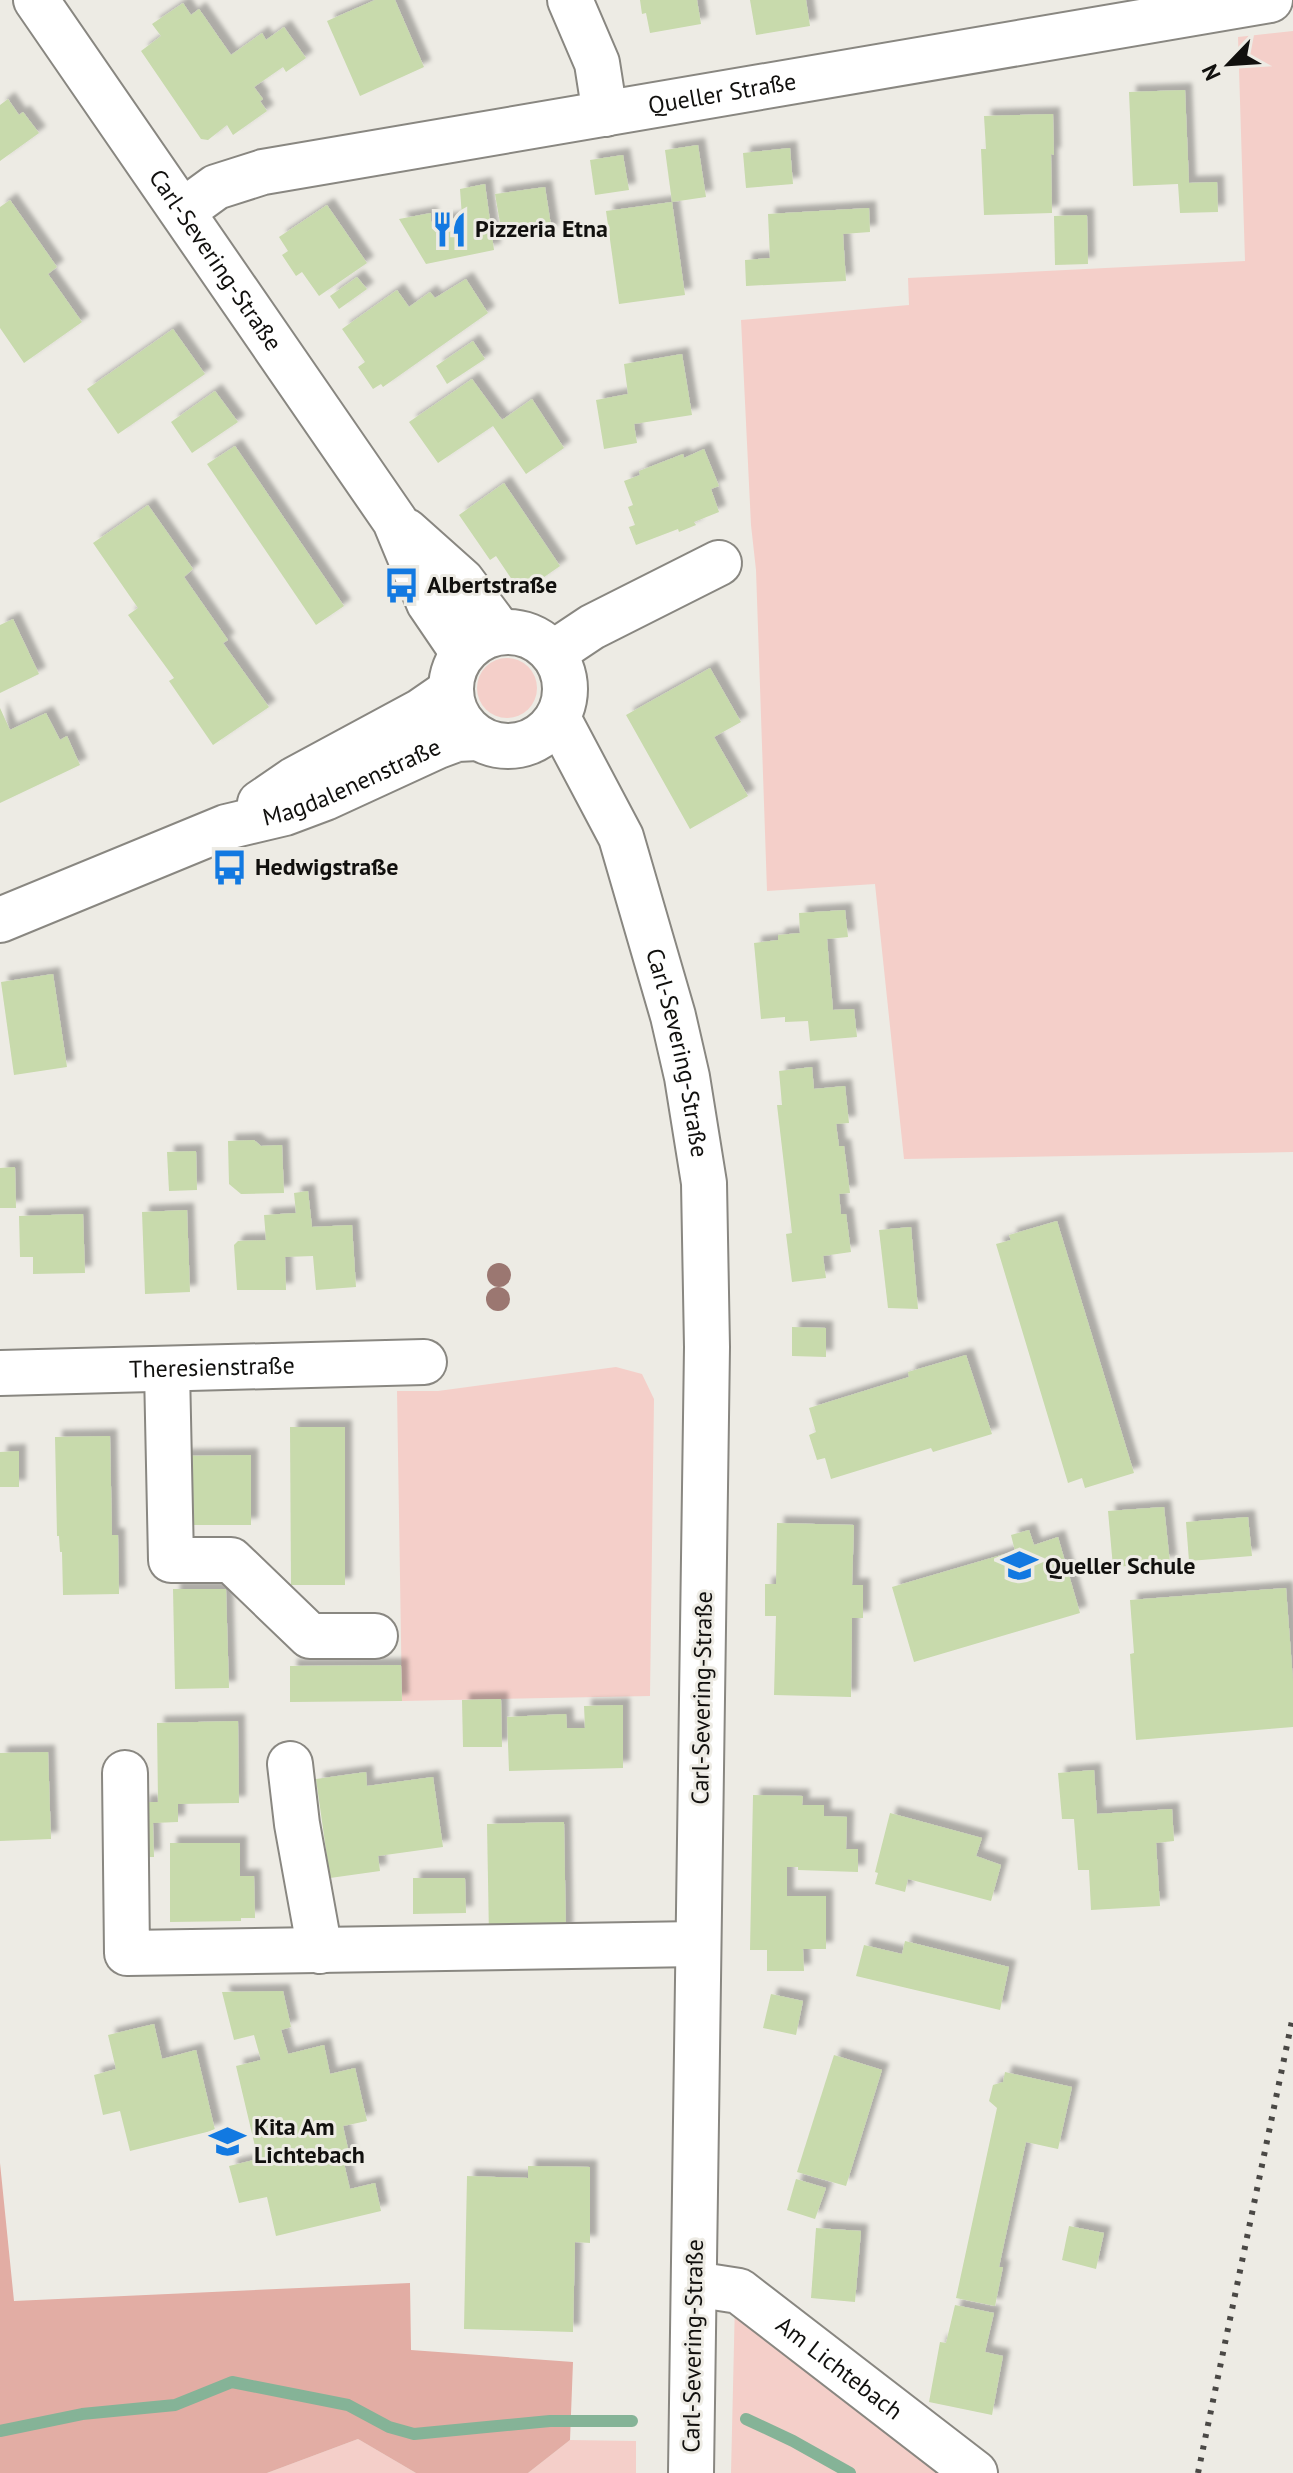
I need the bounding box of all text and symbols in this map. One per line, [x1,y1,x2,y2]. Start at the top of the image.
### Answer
north arrow [1189,24,1269,104]
text: N [1195,60,1227,85]
street label: Queller Straße [646,65,799,121]
street label: Carl-Severing-Straße [142,163,289,357]
restaurant icon: Pizzeria Etna [430,210,468,248]
place label: Pizzeria Etna [475,213,608,244]
bus stop icon: Albertstraße [382,566,420,604]
place label: Albertstraße [427,569,557,600]
street label: Magdalenenstraße [259,731,446,833]
bus stop icon: Hedwigstraße [210,848,248,886]
place label: Hedwigstraße [255,851,399,882]
street label: Carl-Severing-Straße [639,944,716,1160]
street label: Theresienstraße [129,1349,295,1385]
school or university icon: Queller Schule [1000,1547,1038,1585]
place label: Queller Schule [1045,1550,1195,1581]
street label: Carl-Severing-Straße [684,1591,719,1805]
place label: Kita Am Lichtebach [254,2111,365,2170]
school or university icon: Kita Am Lichtebach [209,2122,247,2160]
street label: Carl-Severing-Straße [675,2239,710,2453]
street label: Am Lichtebach [770,2309,909,2426]

